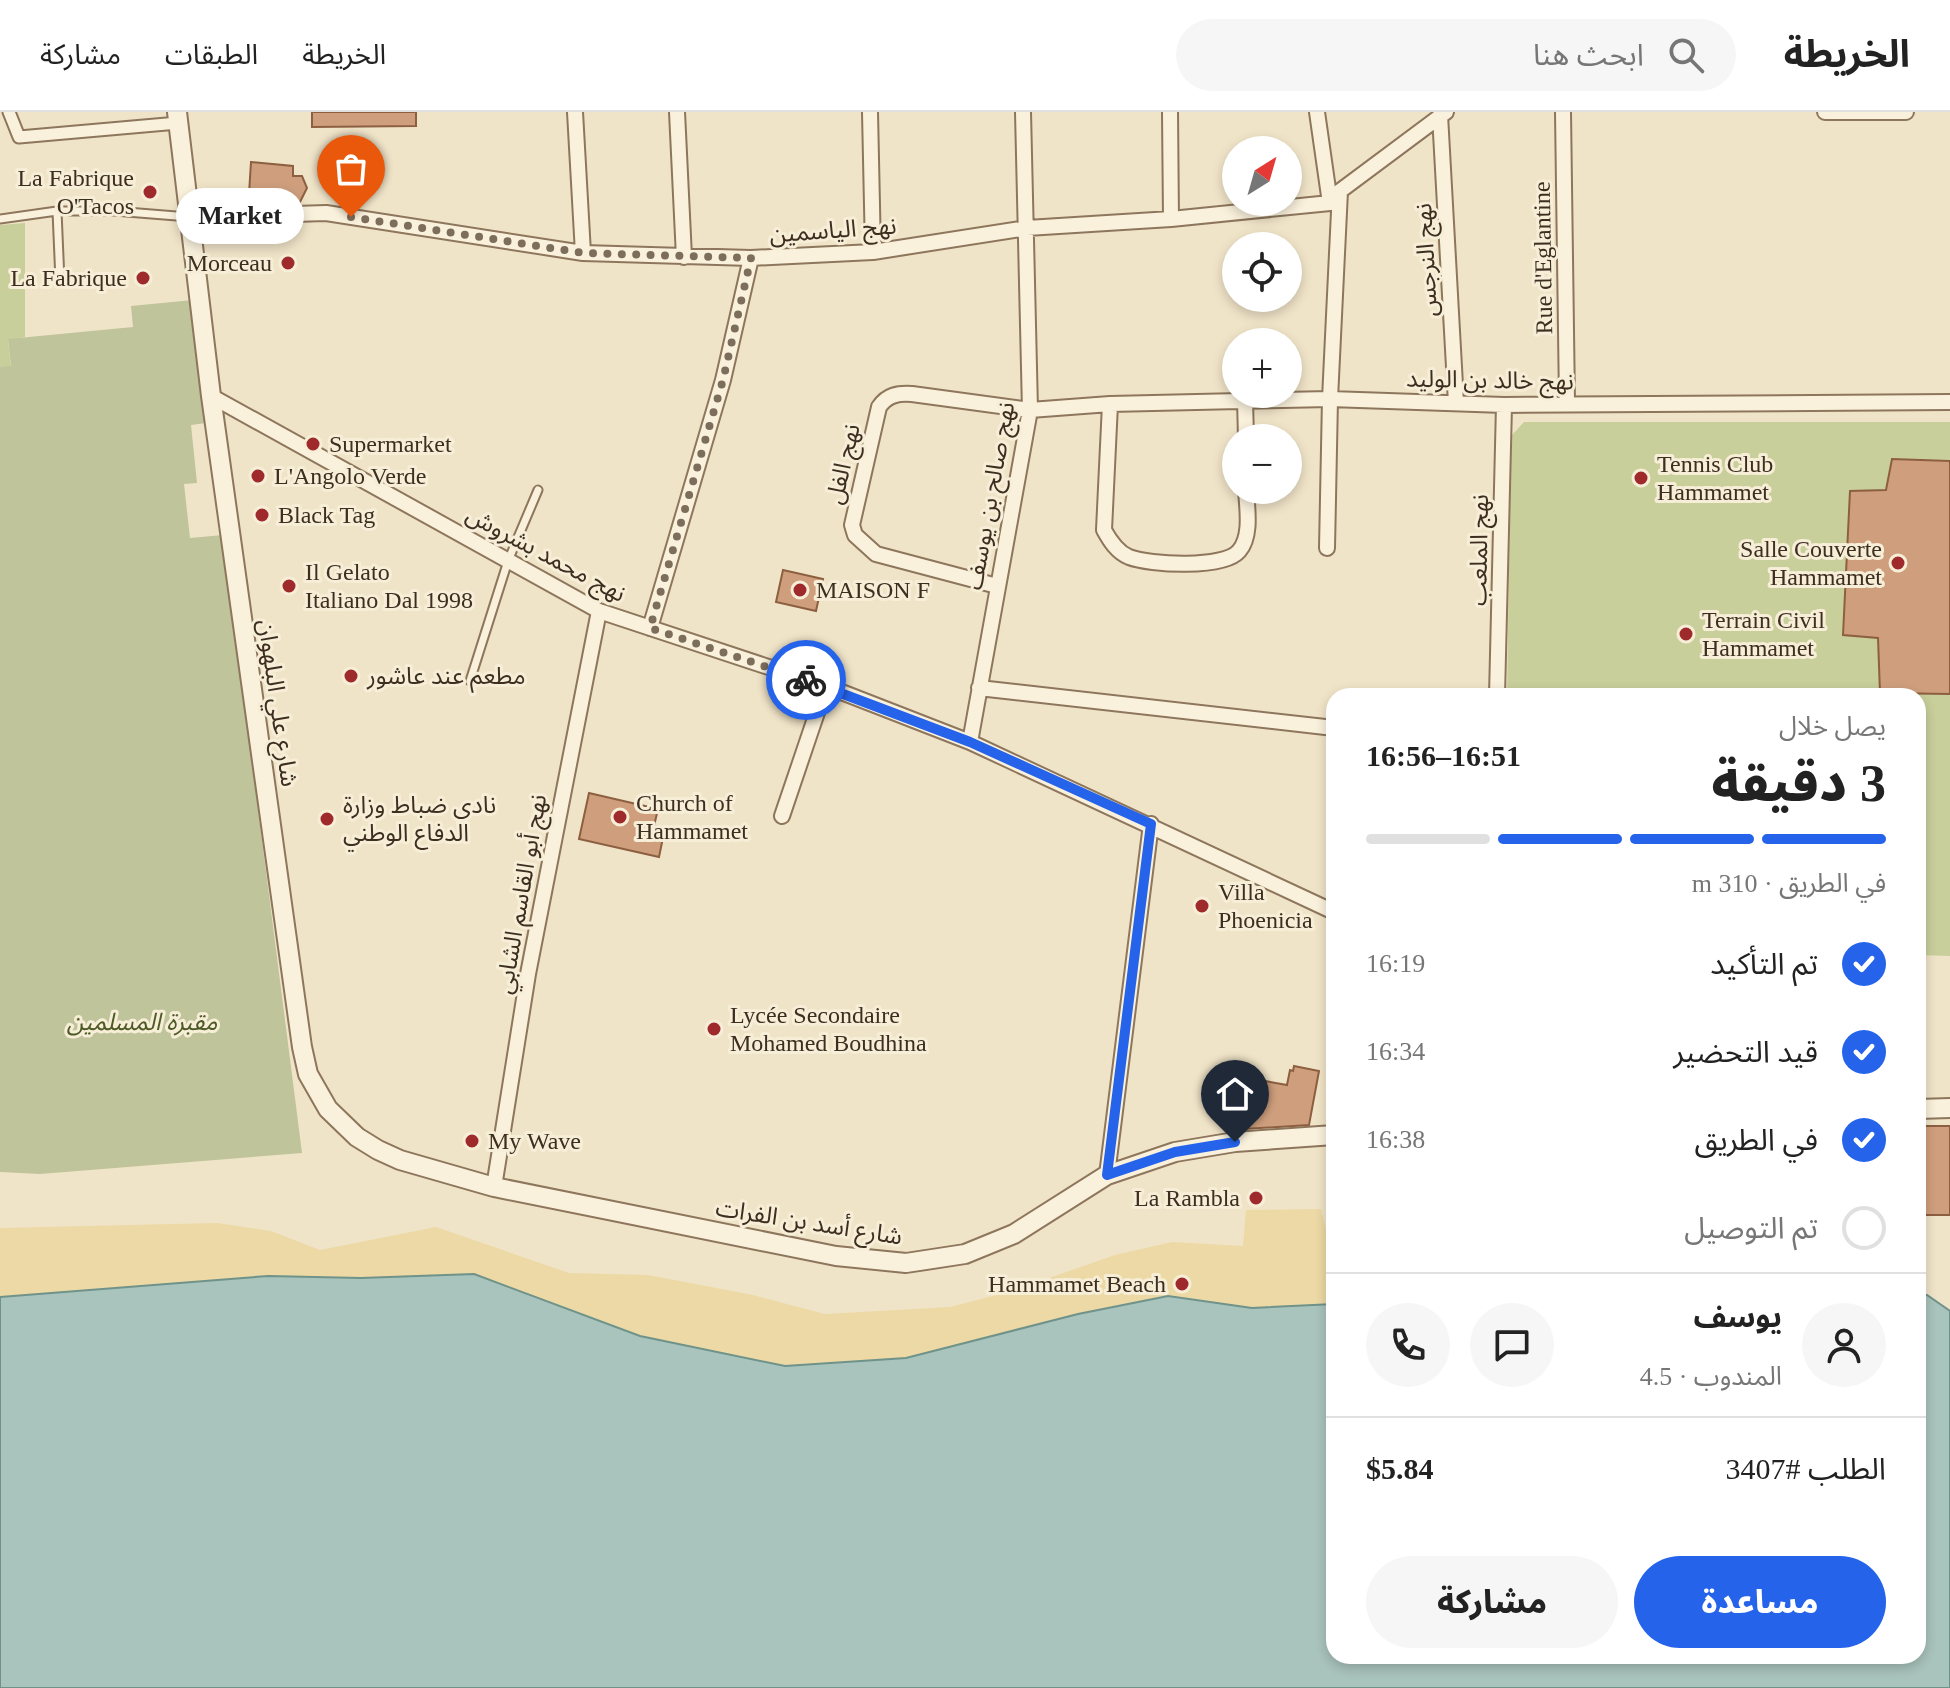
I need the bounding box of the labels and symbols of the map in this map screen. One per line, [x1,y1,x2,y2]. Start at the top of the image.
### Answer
pin [317,135,385,217]
north arrow [1222,136,1302,216]
place label: La Fabrique O'Tacos [17,165,134,219]
street label: Rue d'Eglantine [1529,181,1557,335]
marker: La Fabrique O'Tacos [141,183,159,201]
callout: Market [175,189,303,245]
street label: نهج النرجس [1410,202,1446,317]
street label: نهج الياسمين [769,213,898,251]
place label: Morceau [187,250,272,276]
marker: Morceau [279,254,297,272]
place label: La Fabrique [10,265,127,291]
marker: La Fabrique [134,269,152,287]
street label: نهج خالد بن الوليد [1406,366,1574,398]
street label: نهج صالح بن يوسف [961,400,1023,593]
street label: نهج الفل [821,421,869,508]
place label: Supermarket [329,431,452,457]
marker: Supermarket [304,435,322,453]
place label: Tennis Club Hammamet [1657,451,1773,505]
place label: L'Angolo Verde [274,463,427,489]
marker: L'Angolo Verde [249,467,267,485]
marker: Tennis Club Hammamet [1632,469,1650,487]
street label: نهج الملعب [1465,494,1497,606]
street label: نهج محمد بشروش [460,501,630,611]
place label: Black Tag [278,502,375,528]
marker: Black Tag [253,506,271,524]
place label: Salle Couverte Hammamet [1740,536,1882,590]
marker: Salle Couverte Hammamet [1889,554,1907,572]
place label: Il Gelato Italiano Dal 1998 [305,559,473,613]
marker: Il Gelato Italiano Dal 1998 [280,577,298,595]
place label: MAISON F [816,577,930,603]
marker: MAISON F [791,581,809,599]
place label: Terrain Civil Hammamet [1702,607,1825,661]
street label: شارع علي البلهوان [248,618,303,789]
marker: Terrain Civil Hammamet [1677,625,1695,643]
courier [766,640,846,720]
place label: مطعم عند عاشور [366,663,526,693]
marker: مطعم عند عاشور [342,667,360,685]
place label: Church of Hammamet [636,790,748,844]
place label: نادي ضباط وزارة الدفاع الوطني [343,792,496,852]
street label: نهج أبو القاسم الشابي [488,792,557,997]
marker: Church of Hammamet [611,808,629,826]
marker: نادي ضباط وزارة الدفاع الوطني [318,810,336,828]
place label: Villa Phoenicia [1218,879,1313,933]
marker: Villa Phoenicia [1193,897,1211,915]
place label: Lycée Secondaire Mohamed Boudhina [730,1002,927,1056]
park label: مقبرة المسلمين [67,1009,218,1036]
marker: Lycée Secondaire Mohamed Boudhina [705,1020,723,1038]
pin [1201,1060,1269,1142]
place label: My Wave [488,1128,581,1154]
marker: My Wave [463,1132,481,1150]
place label: La Rambla [1134,1185,1240,1211]
marker: La Rambla [1247,1189,1265,1207]
street label: شارع أسد بن الفرات [713,1191,904,1254]
place label: Hammamet Beach [988,1271,1166,1297]
marker: Hammamet Beach [1173,1275,1191,1293]

